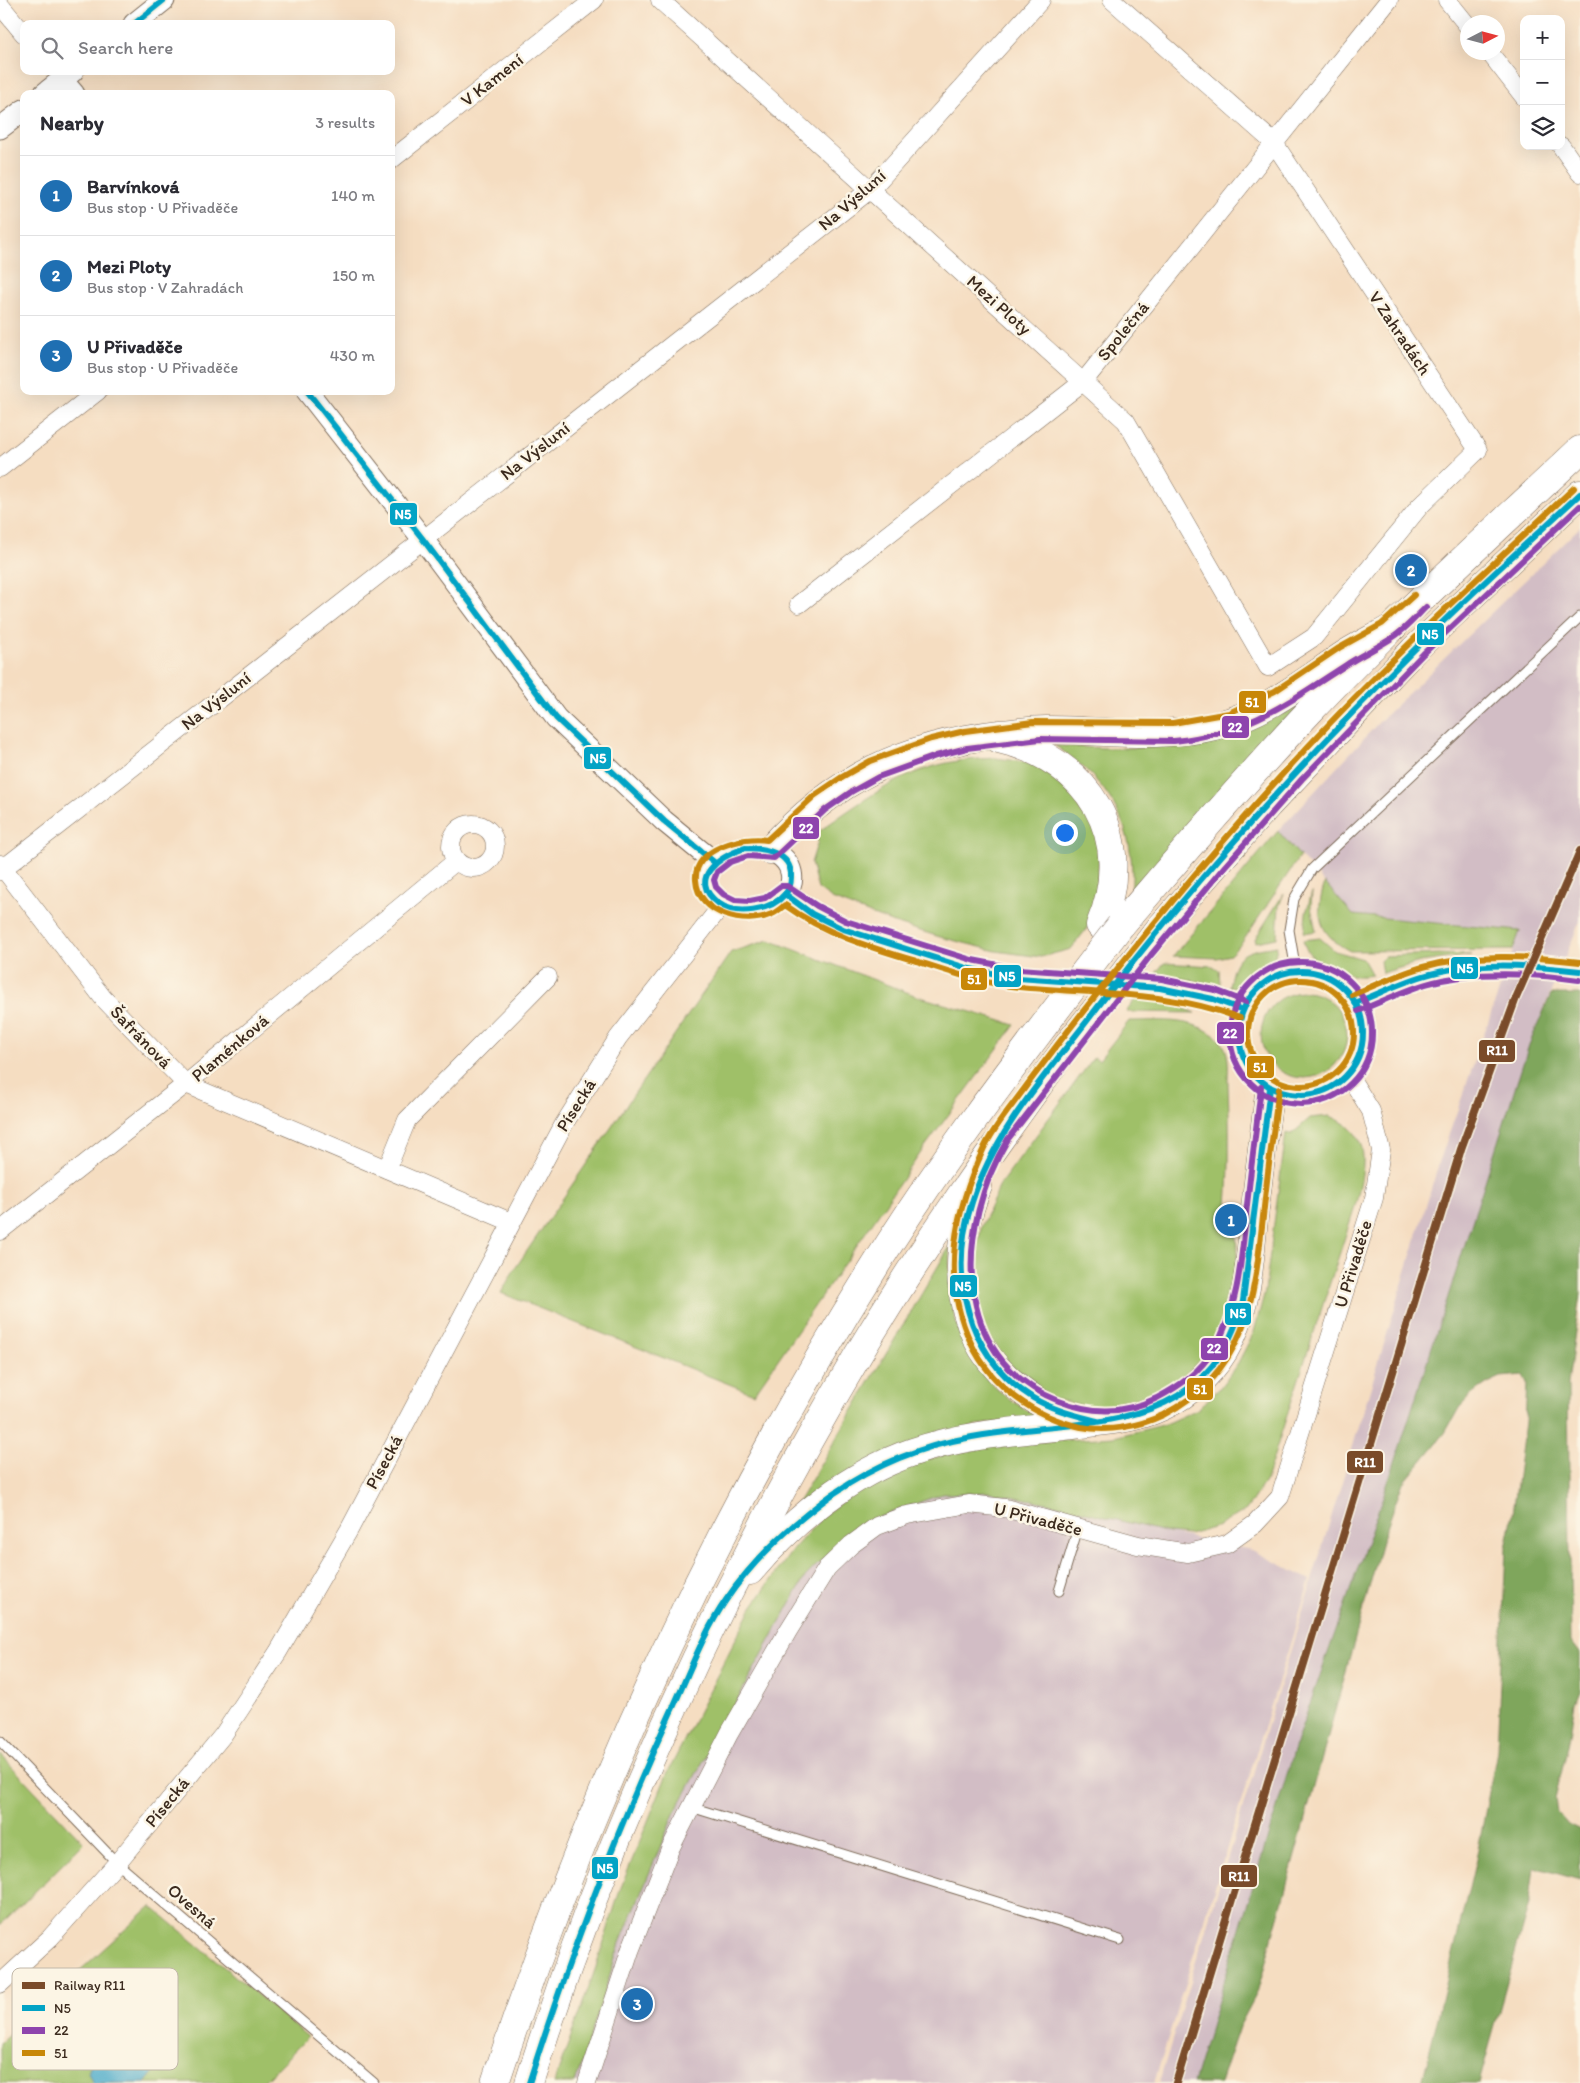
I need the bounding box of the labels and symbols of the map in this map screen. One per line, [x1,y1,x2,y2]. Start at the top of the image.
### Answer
north arrow [1460,15,1505,60]
street label: V Kamení [456,49,528,111]
street label: Na Výsluní [814,164,891,235]
street label: Mezi Ploty [962,270,1036,340]
street label: V Zahradách [1364,287,1436,379]
street label: Společná [1092,296,1154,365]
street label: Na Výsluní [496,417,575,485]
line badge: N5 [389,502,418,526]
text: N5 [395,506,412,523]
pin: 2 [1395,551,1427,589]
line badge: N5 [1416,622,1445,646]
text: N5 [1422,626,1439,643]
street label: Na Výsluní [177,667,256,735]
line badge: 51 [1238,690,1267,714]
text: 51 [1245,694,1259,711]
line badge: 22 [1221,715,1250,739]
text: 22 [1228,719,1243,736]
line badge: N5 [583,746,612,770]
text: N5 [590,750,607,767]
line badge: 22 [792,816,820,840]
text: 22 [799,820,814,837]
your location [1052,820,1078,846]
line badge: N5 [1450,956,1479,980]
text: N5 [1457,960,1474,977]
line badge: N5 [993,964,1022,988]
line badge: 51 [960,967,988,991]
text: N5 [999,968,1016,985]
text: 51 [967,971,981,988]
street label: Šafránová [106,1001,177,1074]
street label: Plaménková [187,1009,274,1087]
line badge: 22 [1216,1021,1245,1045]
text: 22 [1223,1025,1238,1042]
line badge: R11 [1478,1039,1516,1063]
text: R11 [1486,1042,1508,1059]
line badge: 51 [1246,1055,1275,1079]
text: 51 [1253,1059,1267,1076]
street label: Písecká [551,1074,601,1136]
pin: 1 [1215,1201,1247,1239]
street label: U Přivaděče [1329,1217,1377,1311]
line badge: N5 [949,1274,978,1298]
text: N5 [955,1278,972,1295]
line badge: N5 [1224,1302,1252,1326]
text: N5 [1230,1305,1247,1322]
line badge: 22 [1200,1337,1229,1361]
text: 22 [1207,1340,1222,1357]
line badge: 51 [1186,1377,1214,1401]
text: 51 [1193,1381,1207,1398]
street label: Písecká [361,1431,408,1493]
line badge: R11 [1346,1450,1384,1474]
text: R11 [1354,1454,1376,1471]
street label: U Přivaděče [991,1497,1085,1541]
street label: Písecká [140,1772,194,1832]
line badge: N5 [591,1856,619,1880]
text: N5 [597,1860,614,1877]
line badge: R11 [1220,1864,1258,1888]
text: R11 [1228,1868,1250,1885]
street label: Ovesná [163,1879,221,1934]
legend [12,1968,178,2070]
text: Railway R11 [54,1977,126,1994]
pin: 3 [621,1985,653,2023]
text: N5 [54,2000,71,2017]
text: 22 [54,2022,69,2039]
text: 51 [54,2045,68,2062]

